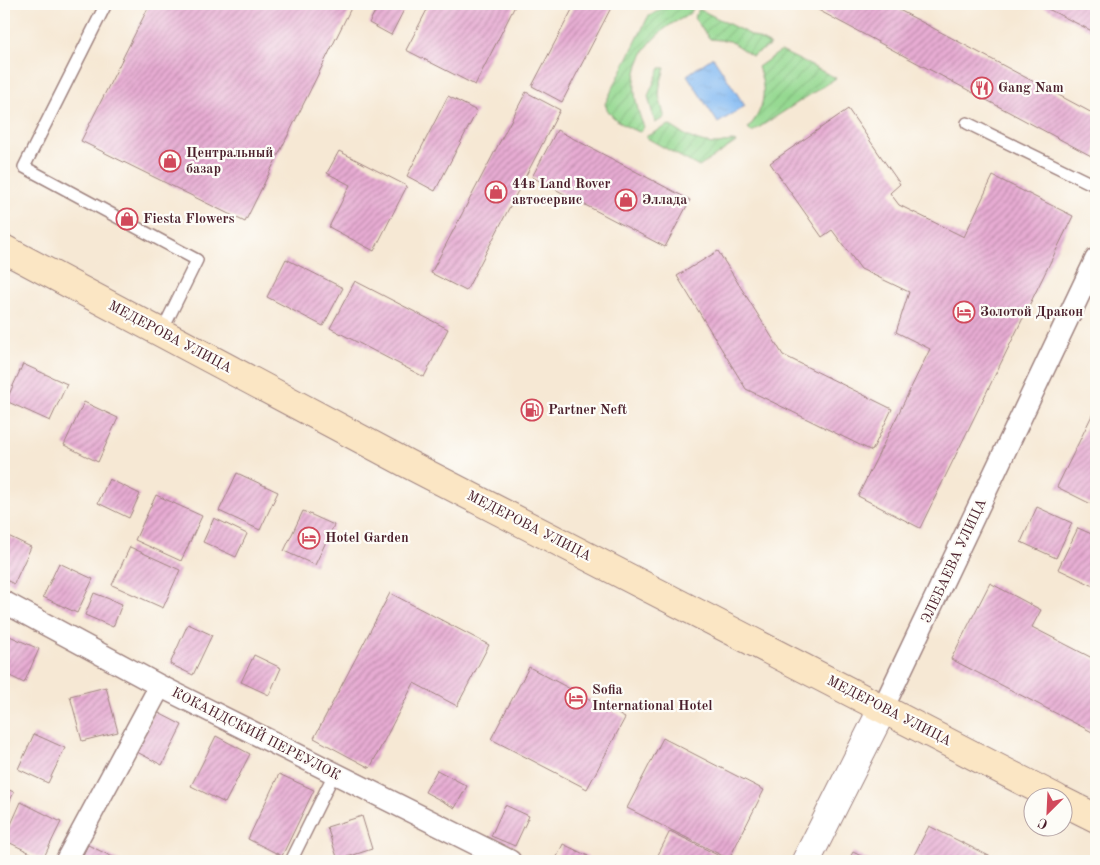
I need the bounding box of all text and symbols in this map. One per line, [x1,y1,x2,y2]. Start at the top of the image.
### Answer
restaurant icon: Gang Nam [970,76,994,100]
place label: Gang Nam [998,81,1064,95]
place label: Центральный базар [186,146,273,176]
shop icon: Центральный базар [158,149,182,173]
place label: 44в Land Rover автосервис [512,177,611,207]
shop icon: 44в Land Rover автосервис [484,180,508,204]
shop icon: Эллада [614,188,638,212]
place label: Эллада [642,193,687,207]
shop icon: Fiesta Flowers [115,207,139,231]
place label: Fiesta Flowers [143,212,235,226]
street label: МЕДЕРОВА УЛИЦА [106,299,234,376]
hotel icon: Золотой Дракон [952,300,976,324]
place label: Золотой Дракон [980,305,1083,319]
fuel station icon: Partner Neft [520,398,544,422]
place label: Partner Neft [548,403,627,417]
street label: МЕДЕРОВА УЛИЦА [465,489,594,564]
street label: ЭЛЕБАЕВА УЛИЦА [919,496,989,625]
hotel icon: Hotel Garden [297,526,321,550]
place label: Hotel Garden [325,531,409,545]
street label: МЕДЕРОВА УЛИЦА [825,674,954,749]
street label: КОКАНДСКИЙ ПЕРЕУЛОК [169,682,344,783]
place label: Sofia International Hotel [592,683,713,713]
hotel icon: Sofia International Hotel [564,686,588,710]
north arrow [1022,788,1072,838]
text: С [1036,815,1050,831]

